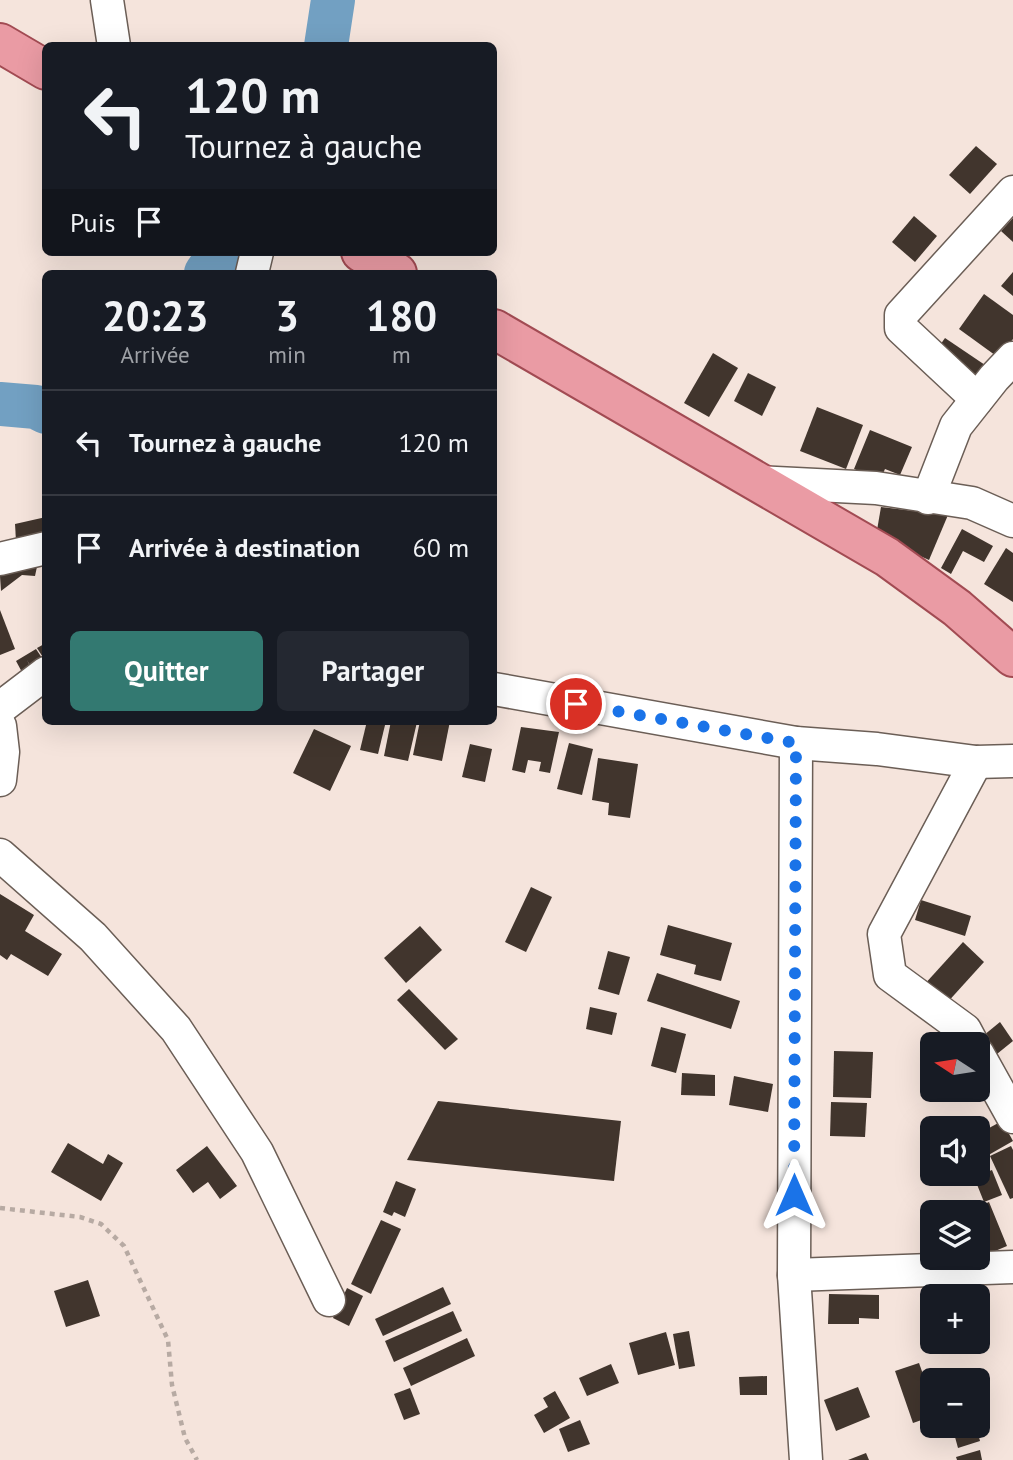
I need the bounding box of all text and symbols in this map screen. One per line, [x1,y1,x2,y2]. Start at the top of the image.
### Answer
text: 120 m [185,63,320,127]
icon: left [70,70,161,161]
text: Tournez à gauche [185,125,422,167]
icon: arrive [130,203,168,241]
text: Puis [70,206,116,239]
text: 20:23 [102,288,208,343]
text: 3 [275,288,299,343]
text: 180 [366,288,437,343]
text: Arrivée [121,340,190,369]
text: min [268,340,306,369]
text: m [392,340,411,369]
icon: left [70,424,108,462]
text: Tournez à gauche [129,426,321,459]
text: 120 m [398,426,469,459]
icon: arrive [70,529,108,567]
text: Arrivée à destination [129,531,360,564]
text: 60 m [413,531,469,564]
button: Quitter [70,631,263,711]
button: Partager [277,631,469,711]
pin [546,674,606,734]
icon: arrive [557,685,595,723]
north arrow [920,1032,990,1102]
map controls [920,1032,990,1438]
button: sound [920,1116,990,1186]
position arrow [757,1158,831,1232]
button: layers [920,1200,990,1270]
button: + [920,1284,990,1354]
button: − [920,1368,990,1438]

